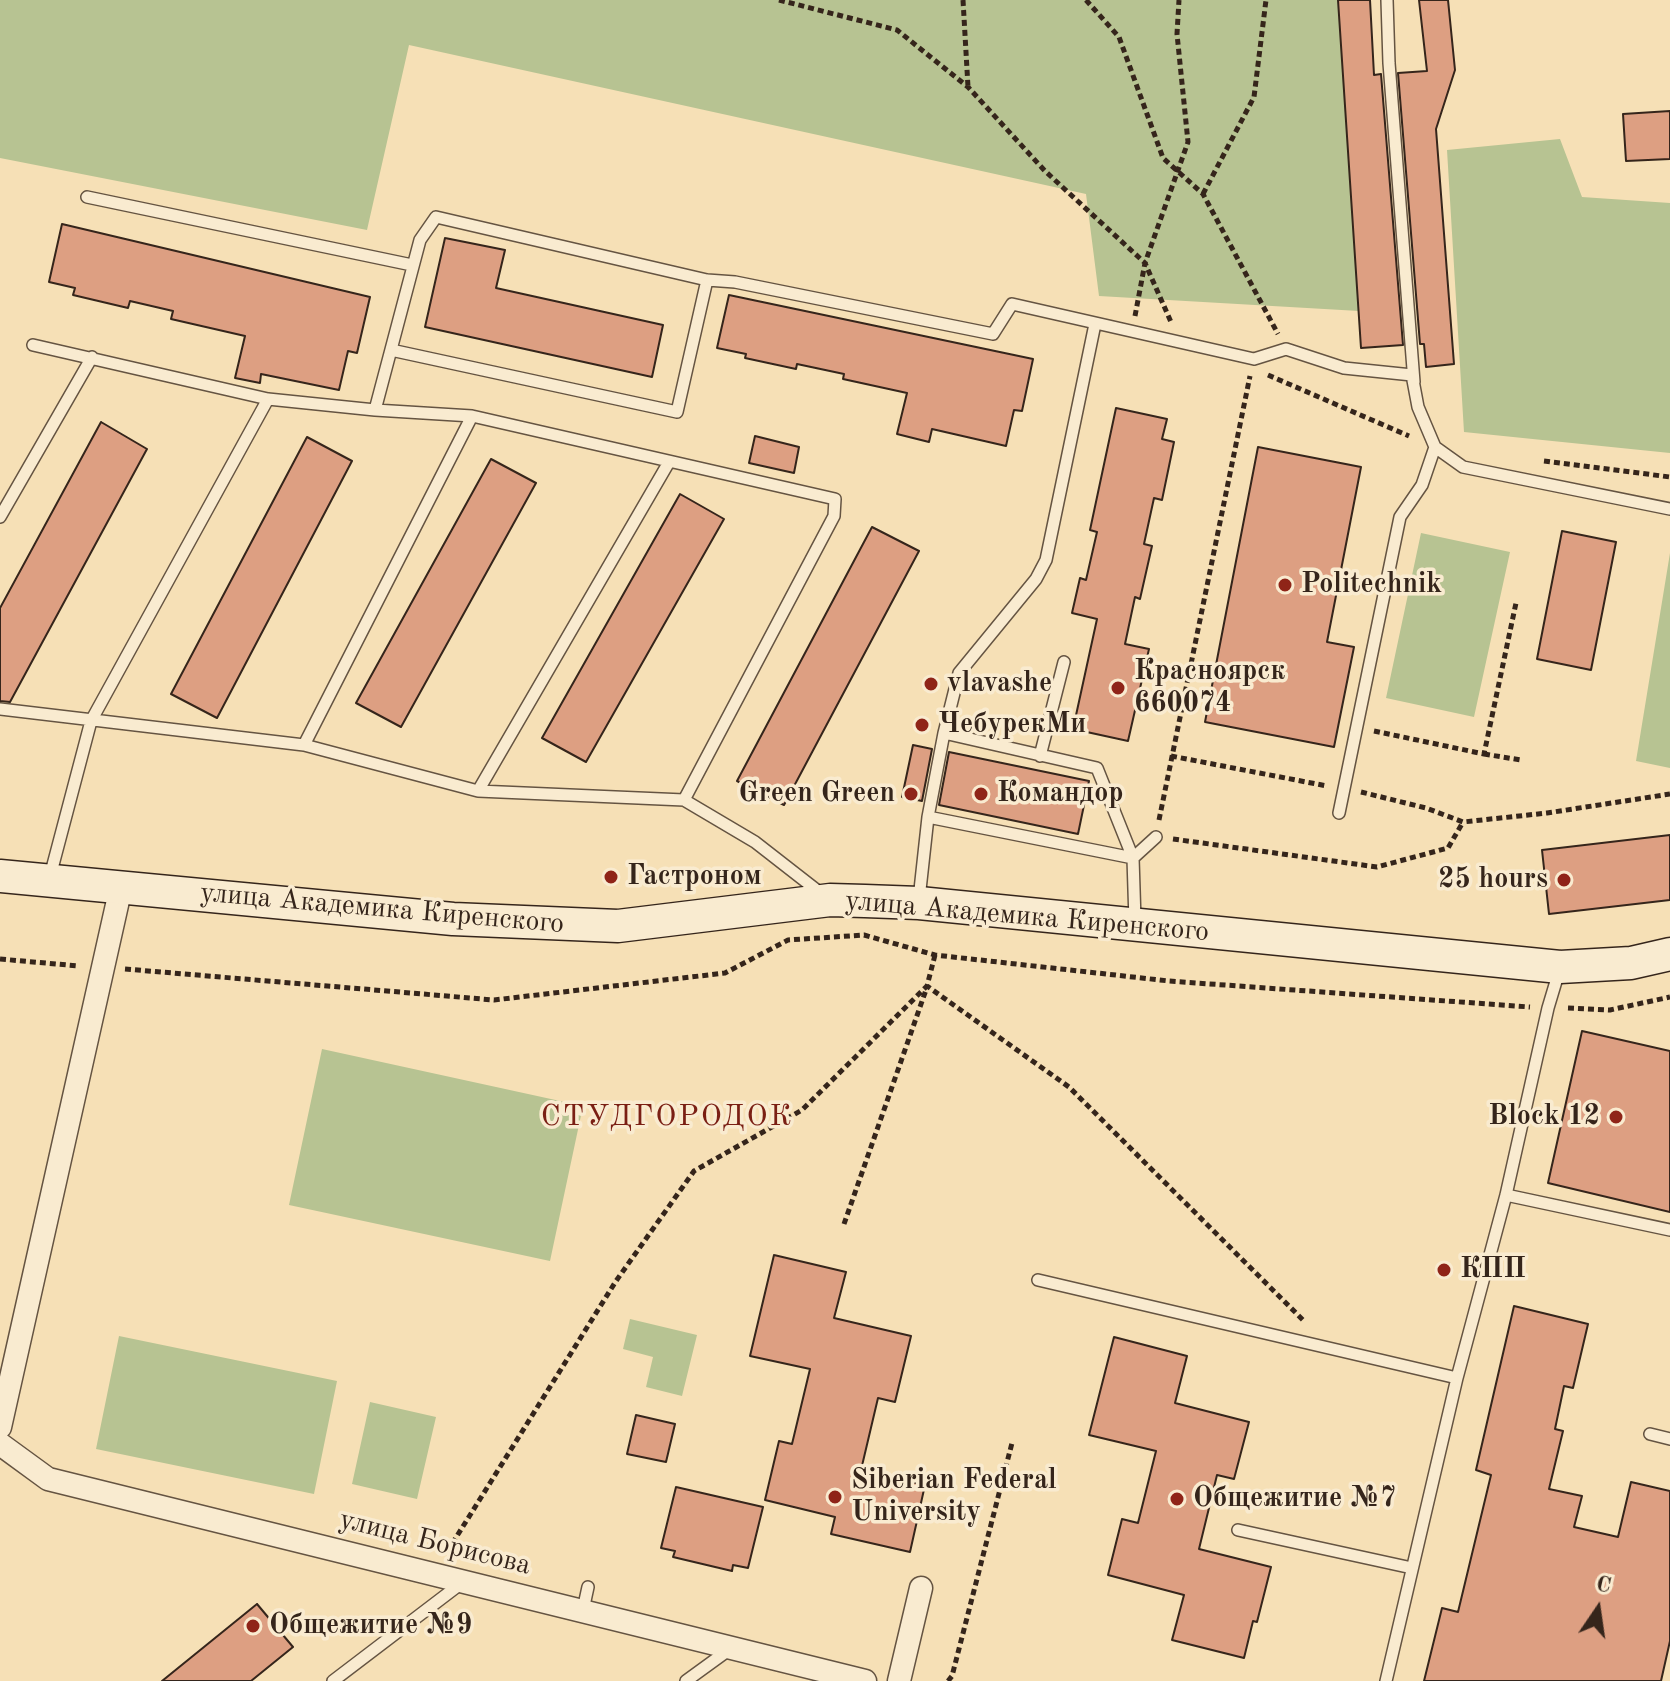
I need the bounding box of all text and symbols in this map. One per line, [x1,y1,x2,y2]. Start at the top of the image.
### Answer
place label: Politechnik [1301,568,1442,602]
marker: Politechnik [1276,576,1294,594]
place label: Красноярск 660074 [1134,655,1285,721]
place label: vlavashe [947,667,1052,701]
marker: vlavashe [922,675,940,693]
marker: Красноярск 660074 [1109,679,1127,697]
place label: ЧебурекМи [938,708,1086,742]
marker: ЧебурекМи [913,716,931,734]
place label: Green Green [739,777,895,811]
place label: Командор [997,777,1124,811]
marker: Green Green [902,785,920,803]
marker: Командор [972,785,990,803]
place label: Гастроном [627,860,762,894]
place label: 25 hours [1438,863,1548,897]
marker: Гастроном [602,868,620,886]
marker: 25 hours [1555,871,1573,889]
street label: улица Академика Киренского [199,876,565,942]
street label: улица Академика Киренского [844,884,1210,950]
district label: СТУДГОРОДОК [541,1099,793,1135]
place label: Block 12 [1488,1100,1600,1134]
marker: Block 12 [1607,1108,1625,1126]
place label: КПП [1460,1253,1526,1287]
marker: КПП [1435,1261,1453,1279]
place label: Siberian Federal University [851,1464,1057,1530]
place label: Общежитие №7 [1193,1482,1396,1516]
marker: Siberian Federal University [826,1488,844,1506]
marker: Общежитие №7 [1168,1490,1186,1508]
street label: улица Борисова [336,1503,534,1583]
north arrow [1558,1569,1638,1649]
text: С [1594,1573,1613,1598]
place label: Общежитие №9 [269,1609,472,1643]
marker: Общежитие №9 [244,1617,262,1635]

